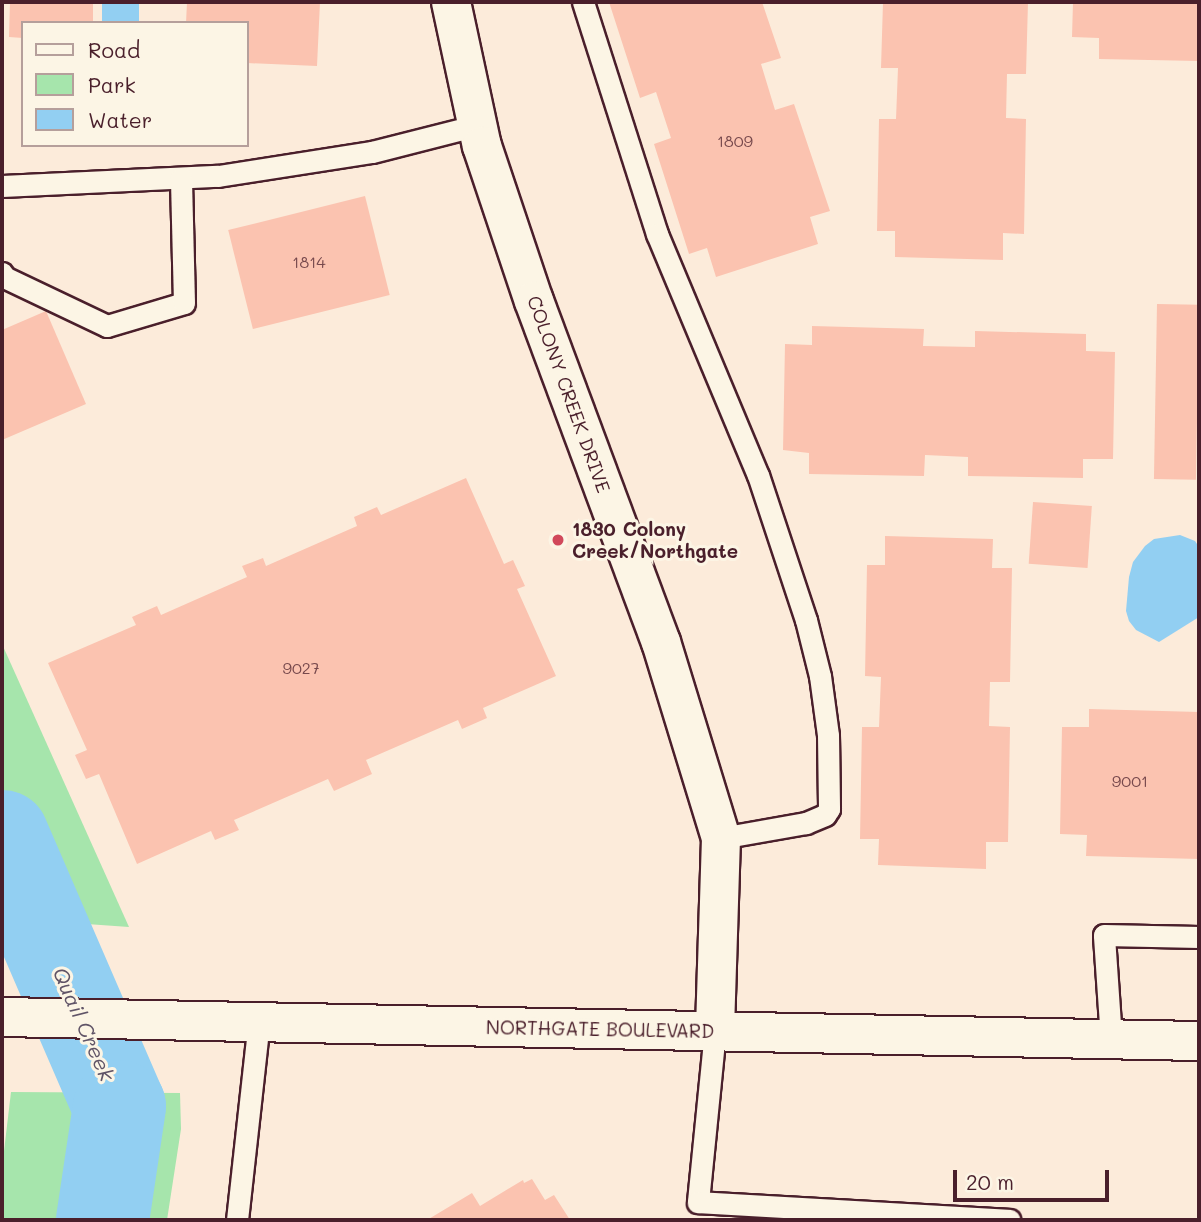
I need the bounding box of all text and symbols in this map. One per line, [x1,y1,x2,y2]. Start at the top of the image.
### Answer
legend [21,21,248,147]
text: Road [88,36,140,63]
text: Park [88,71,136,98]
text: Water [88,106,152,133]
house number: 1809 [717,131,753,151]
house number: 1814 [292,252,326,272]
street label: COLONY CREEK DRIVE [523,292,615,496]
place label: 1830 Colony Creek/Northgate [572,518,738,562]
marker: 1830 Colony Creek/Northgate [550,532,566,548]
house number: 9027 [282,658,320,678]
house number: 9001 [1112,771,1148,791]
water label: Quail Creek [48,963,120,1085]
street label: NORTHGATE BOULEVARD [486,1016,714,1042]
scale bar [956,1156,1112,1200]
text: 20 m [966,1168,1014,1195]

